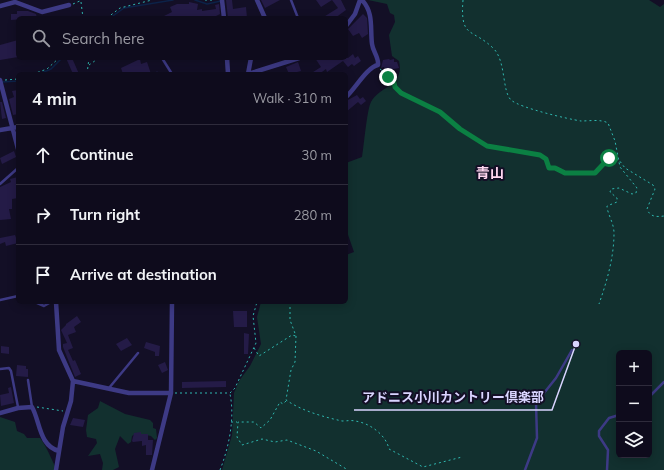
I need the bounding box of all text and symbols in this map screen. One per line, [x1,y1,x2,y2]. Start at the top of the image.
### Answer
search box [16,16,348,60]
icon: search [30,27,52,49]
text: Search here [62,29,144,48]
route end [379,68,397,86]
text: 4 min [32,88,77,109]
text: Walk · 310 m [253,90,332,106]
icon: ahead [32,144,54,166]
text: Continue [70,145,133,164]
text: 30 m [302,147,332,163]
route start [600,149,618,167]
district label: 青山 [476,164,504,182]
icon: right [32,204,54,226]
text: Turn right [70,205,140,224]
text: 280 m [294,207,332,223]
icon: arrive [32,264,54,286]
text: Arrive at destination [70,265,217,284]
map controls [616,350,652,458]
button: + [616,350,652,386]
callout: アドニス小川カントリー倶楽部 [354,385,552,410]
button: − [616,386,652,422]
text: アドニス小川カントリー倶楽部 [362,389,544,405]
button: layers [616,422,652,458]

